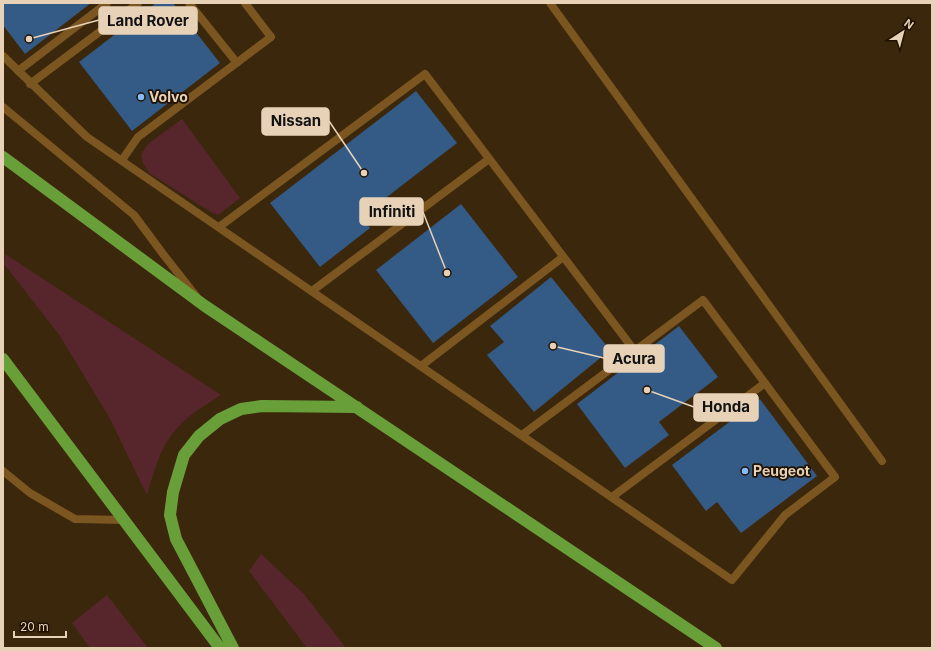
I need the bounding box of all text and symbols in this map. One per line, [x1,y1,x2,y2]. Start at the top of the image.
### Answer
callout: Land Rover [99,7,197,34]
text: Land Rover [107,11,189,30]
north arrow [883,12,923,52]
text: N [901,16,916,32]
place label: Volvo [149,88,188,105]
marker: Volvo [136,92,146,102]
callout: Nissan [262,108,329,135]
text: Nissan [271,111,321,130]
callout: Infiniti [360,198,423,225]
text: Infiniti [369,202,415,221]
callout: Acura [604,345,664,372]
text: Acura [612,349,656,368]
callout: Honda [694,394,758,421]
text: Honda [702,397,750,416]
place label: Peugeot [753,462,810,479]
marker: Peugeot [740,466,750,476]
scale bar [14,613,66,639]
text: 20 m [20,619,49,634]

